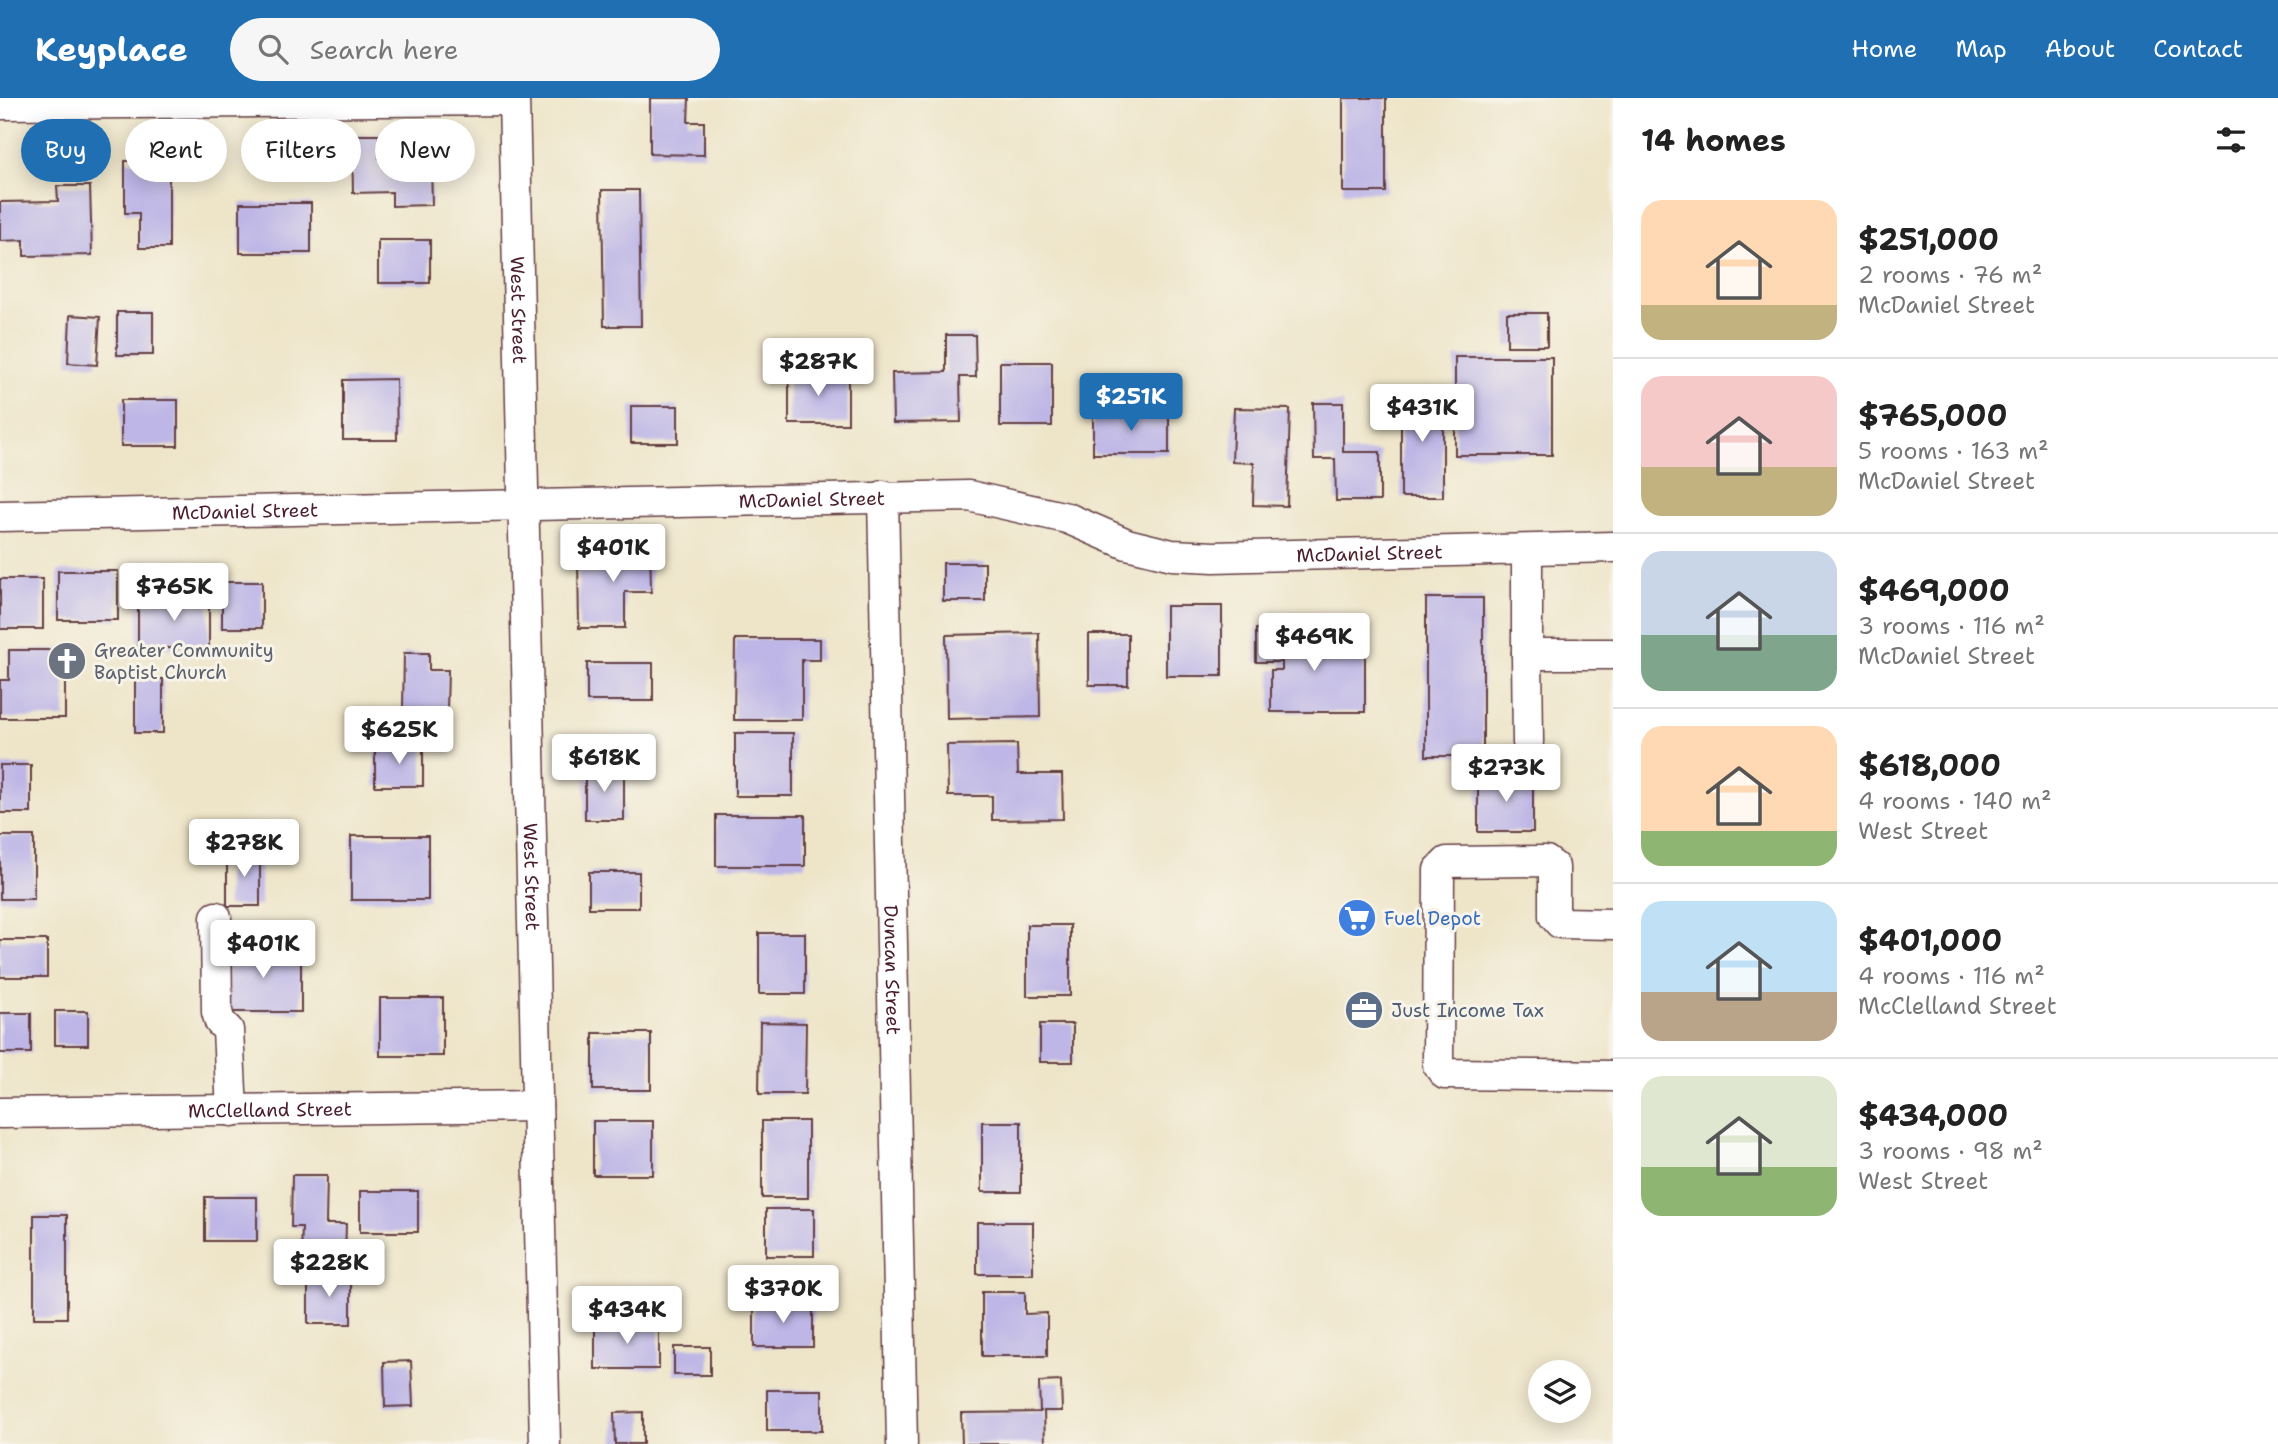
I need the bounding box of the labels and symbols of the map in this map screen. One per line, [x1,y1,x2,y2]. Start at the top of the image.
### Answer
street label: West Street [505,256,533,364]
pin: $287K [769,338,867,398]
pin: $251K [1082,374,1180,433]
pin: $431K [1373,384,1471,444]
street label: McDaniel Street [738,485,885,513]
street label: McDaniel Street [172,497,318,525]
pin: $401K [564,524,662,584]
street label: McDaniel Street [1296,539,1443,567]
pin: $765K [125,564,223,623]
pin: $469K [1265,614,1363,673]
place label: Greater Community Baptist Church [94,638,274,685]
church icon: Greater Community Baptist Church [46,640,88,682]
pin: $625K [350,706,448,766]
pin: $618K [555,734,653,794]
pin: $273K [1457,744,1555,804]
pin: $278K [195,820,293,879]
street label: West Street [518,823,546,931]
supermarket icon: Fuel Depot [1336,897,1378,939]
street label: Duncan Street [879,905,906,1035]
place label: Fuel Depot [1384,906,1481,931]
pin: $401K [214,920,312,980]
office icon: Just Income Tax [1343,989,1385,1031]
place label: Just Income Tax [1391,998,1544,1023]
street label: McClelland Street [188,1096,352,1123]
pin: $228K [280,1240,378,1299]
pin: $370K [734,1266,832,1325]
pin: $434K [578,1286,676,1346]

